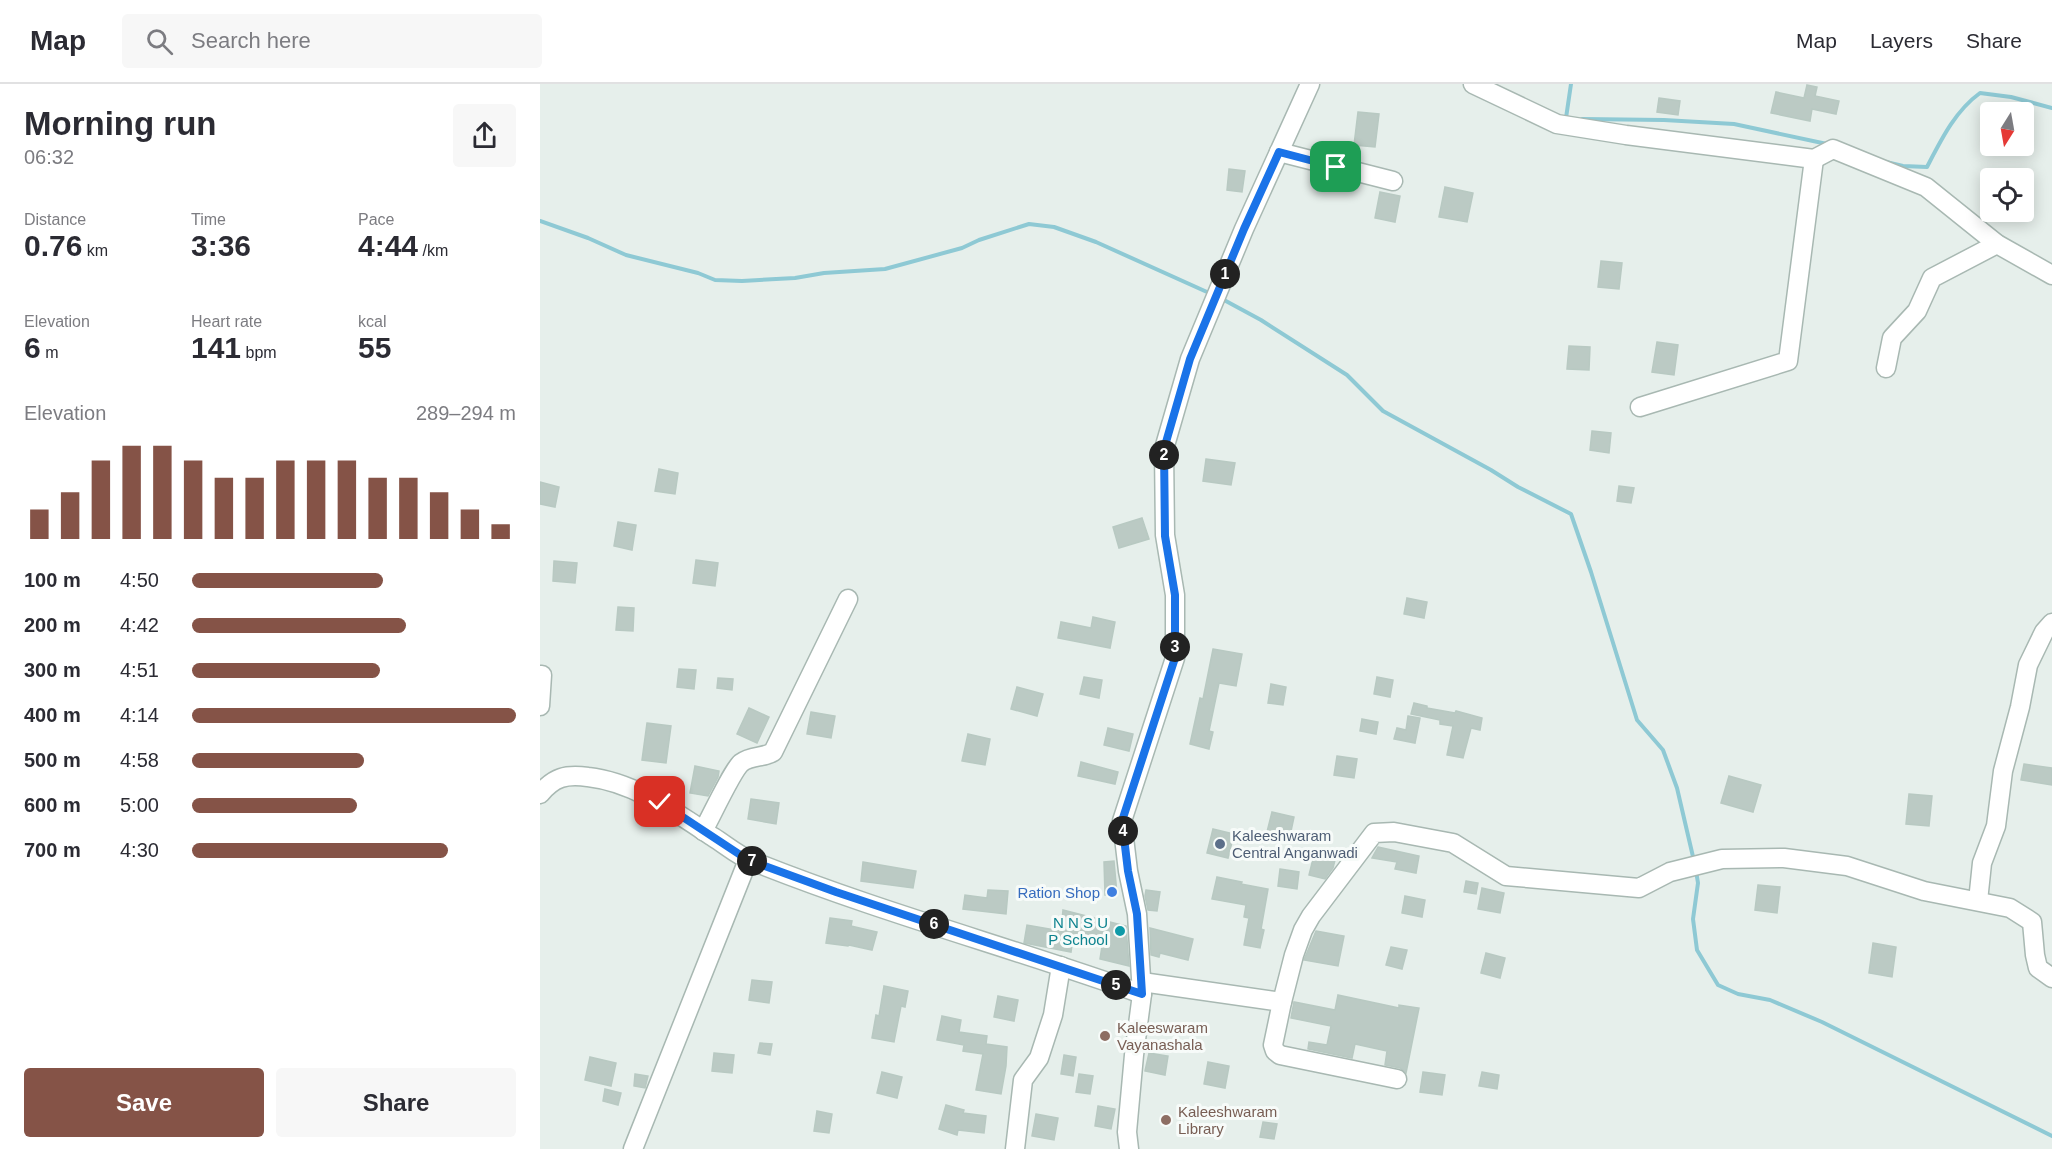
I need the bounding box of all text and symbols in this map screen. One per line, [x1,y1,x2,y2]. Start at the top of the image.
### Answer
search box [122,14,542,68]
text: Map [30,25,86,56]
icon: search [143,25,176,58]
text: Search here [191,28,311,53]
text: Map [1796,29,1837,52]
text: Layers [1870,29,1933,52]
text: Share [1966,29,2022,52]
north arrow [1980,102,2034,156]
map controls [1980,102,2034,222]
button: share [453,104,516,167]
text: Morning run [24,105,216,142]
pin [1310,141,1361,192]
text: 06:32 [24,146,74,168]
icon: arrive [1319,150,1352,183]
button: locate [1980,168,2034,222]
text: Distance [24,211,86,228]
text: Time [191,211,226,228]
text: Pace [358,211,394,228]
text: 0.76 [24,229,82,262]
text: 3:36 [191,229,251,262]
text: 4:44 [358,229,418,262]
text: km [82,242,108,259]
text: /km [418,242,448,259]
pin: 1 [1210,259,1240,289]
text: 1 [1221,265,1229,282]
text: Elevation [24,313,90,330]
text: Heart rate [191,313,262,330]
text: kcal [358,313,386,330]
text: 6 [24,331,41,364]
text: 141 [191,331,241,364]
text: 55 [358,331,391,364]
text: m [41,344,58,361]
text: bpm [241,344,277,361]
text: Elevation [24,402,106,424]
text: 289–294 m [416,402,516,424]
pin: 2 [1149,440,1179,470]
text: 2 [1160,446,1168,463]
text: 100 m [24,569,81,591]
text: 4:50 [120,569,159,591]
text: 200 m [24,614,81,636]
text: 4:42 [120,614,159,636]
pin: 3 [1160,632,1190,662]
text: 3 [1171,638,1179,655]
text: 300 m [24,659,81,681]
text: 4:51 [120,659,159,681]
text: 400 m [24,704,81,726]
text: 4:14 [120,704,159,726]
text: 500 m [24,749,81,771]
text: 4:58 [120,749,159,771]
pin [634,776,685,827]
icon: check [643,785,676,818]
text: 600 m [24,794,81,816]
text: 5:00 [120,794,159,816]
pin: 4 [1108,816,1138,846]
text: 4 [1119,822,1127,839]
place label: Kaleeshwaram Central Anganwadi [1232,827,1358,861]
marker: Kaleeshwaram Central Anganwadi [1213,837,1227,851]
text: 700 m [24,839,81,861]
text: 4:30 [120,839,159,861]
pin: 7 [737,846,767,876]
text: 7 [748,852,756,869]
place label: Ration Shop [1017,884,1100,901]
marker: Ration Shop [1105,885,1119,899]
pin: 6 [919,909,949,939]
place label: N N S U P School [1048,914,1108,948]
text: 6 [930,915,938,932]
marker: N N S U P School [1113,924,1127,938]
pin: 5 [1101,970,1131,1000]
text: 5 [1112,976,1120,993]
place label: Kaleeswaram Vayanashala [1117,1019,1208,1053]
marker: Kaleeswaram Vayanashala [1098,1029,1112,1043]
button: Save [24,1068,264,1137]
button: Share [276,1068,516,1137]
place label: Kaleeshwaram Library [1178,1103,1277,1137]
marker: Kaleeshwaram Library [1159,1113,1173,1127]

